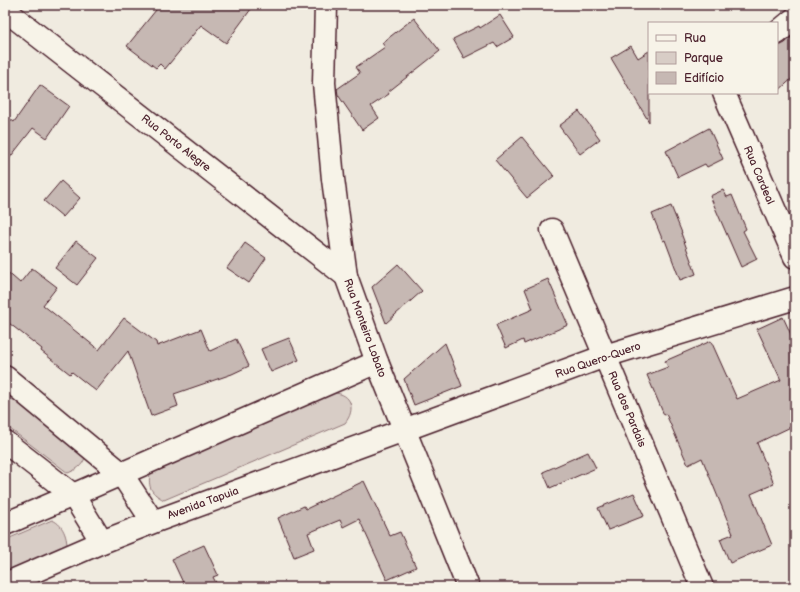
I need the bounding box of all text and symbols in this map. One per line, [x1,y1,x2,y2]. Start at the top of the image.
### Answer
legend [648,22,778,94]
text: Rua [684,31,706,46]
text: Parque [684,51,723,66]
text: Edifício [684,71,724,86]
street label: Rua Porto Alegre [139,112,214,174]
street label: Rua Cardeal [741,144,777,206]
street label: Rua Monteiro Lobato [341,277,389,379]
street label: Rua Quero-Quero [554,339,642,381]
street label: Rua dos Pardais [605,369,649,449]
street label: Avenida Tapuia [166,484,240,522]

